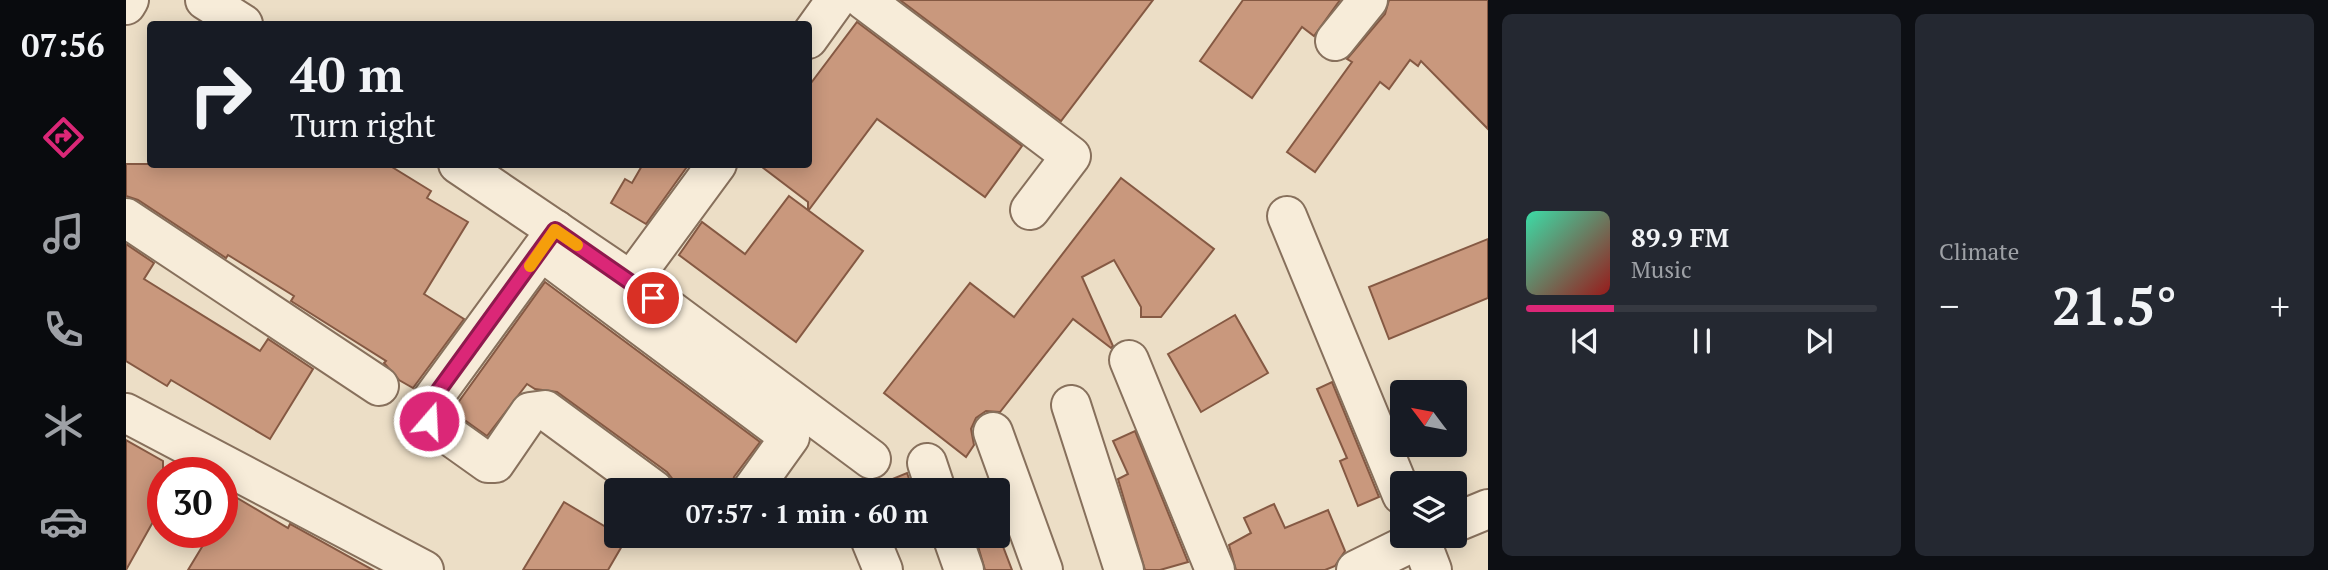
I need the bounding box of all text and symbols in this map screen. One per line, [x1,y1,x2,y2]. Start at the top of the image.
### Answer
text: 07:56 [21,24,105,66]
text: 40 m [290,41,404,106]
icon: right [175,49,266,140]
text: Turn right [290,104,436,146]
icon: directions [39,113,88,162]
icon: music [39,209,88,258]
text: 89.9 FM [1631,220,1729,254]
text: Climate [1939,236,2019,267]
text: Music [1631,254,1692,285]
pin [623,268,683,328]
text: 21.5° [2052,271,2177,340]
icon: arrive [634,279,672,317]
text: − [1939,281,1959,331]
text: + [2270,281,2290,331]
icon: phone [39,305,88,354]
icon: previous [1566,322,1604,360]
icon: pause [1683,322,1721,360]
icon: next [1800,322,1838,360]
north arrow [1390,380,1466,457]
map controls [1390,380,1467,548]
position arrow [392,384,466,458]
icon: climate [39,401,88,450]
speed limit sign: 30 [147,457,238,548]
button: layers [1390,471,1467,548]
text: 07:57 · 1 min · 60 m [686,496,928,530]
icon: car [39,497,88,546]

